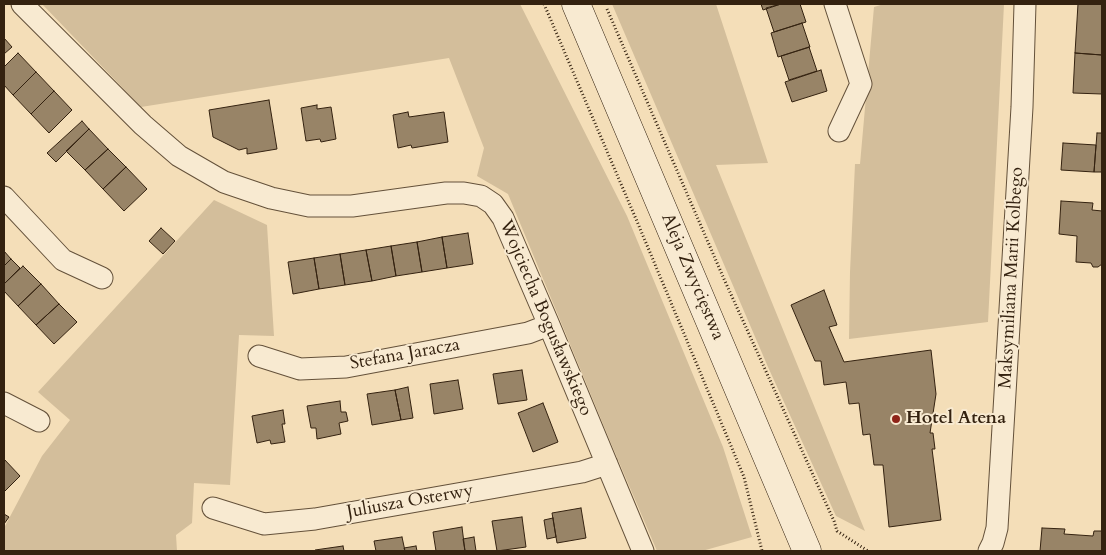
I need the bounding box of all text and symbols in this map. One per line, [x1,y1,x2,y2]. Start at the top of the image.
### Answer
street label: Maksymiliana Marii Kolbego [995,167,1029,389]
street label: Aleja Zwycięstwa [656,210,728,344]
street label: Wojciecha Bogusławskiego [494,217,596,419]
street label: Stefana Jaracza [348,335,462,375]
place label: Hotel Atena [906,408,1006,430]
marker: Hotel Atena [890,413,902,425]
street label: Juliusza Osterwy [345,480,475,524]

